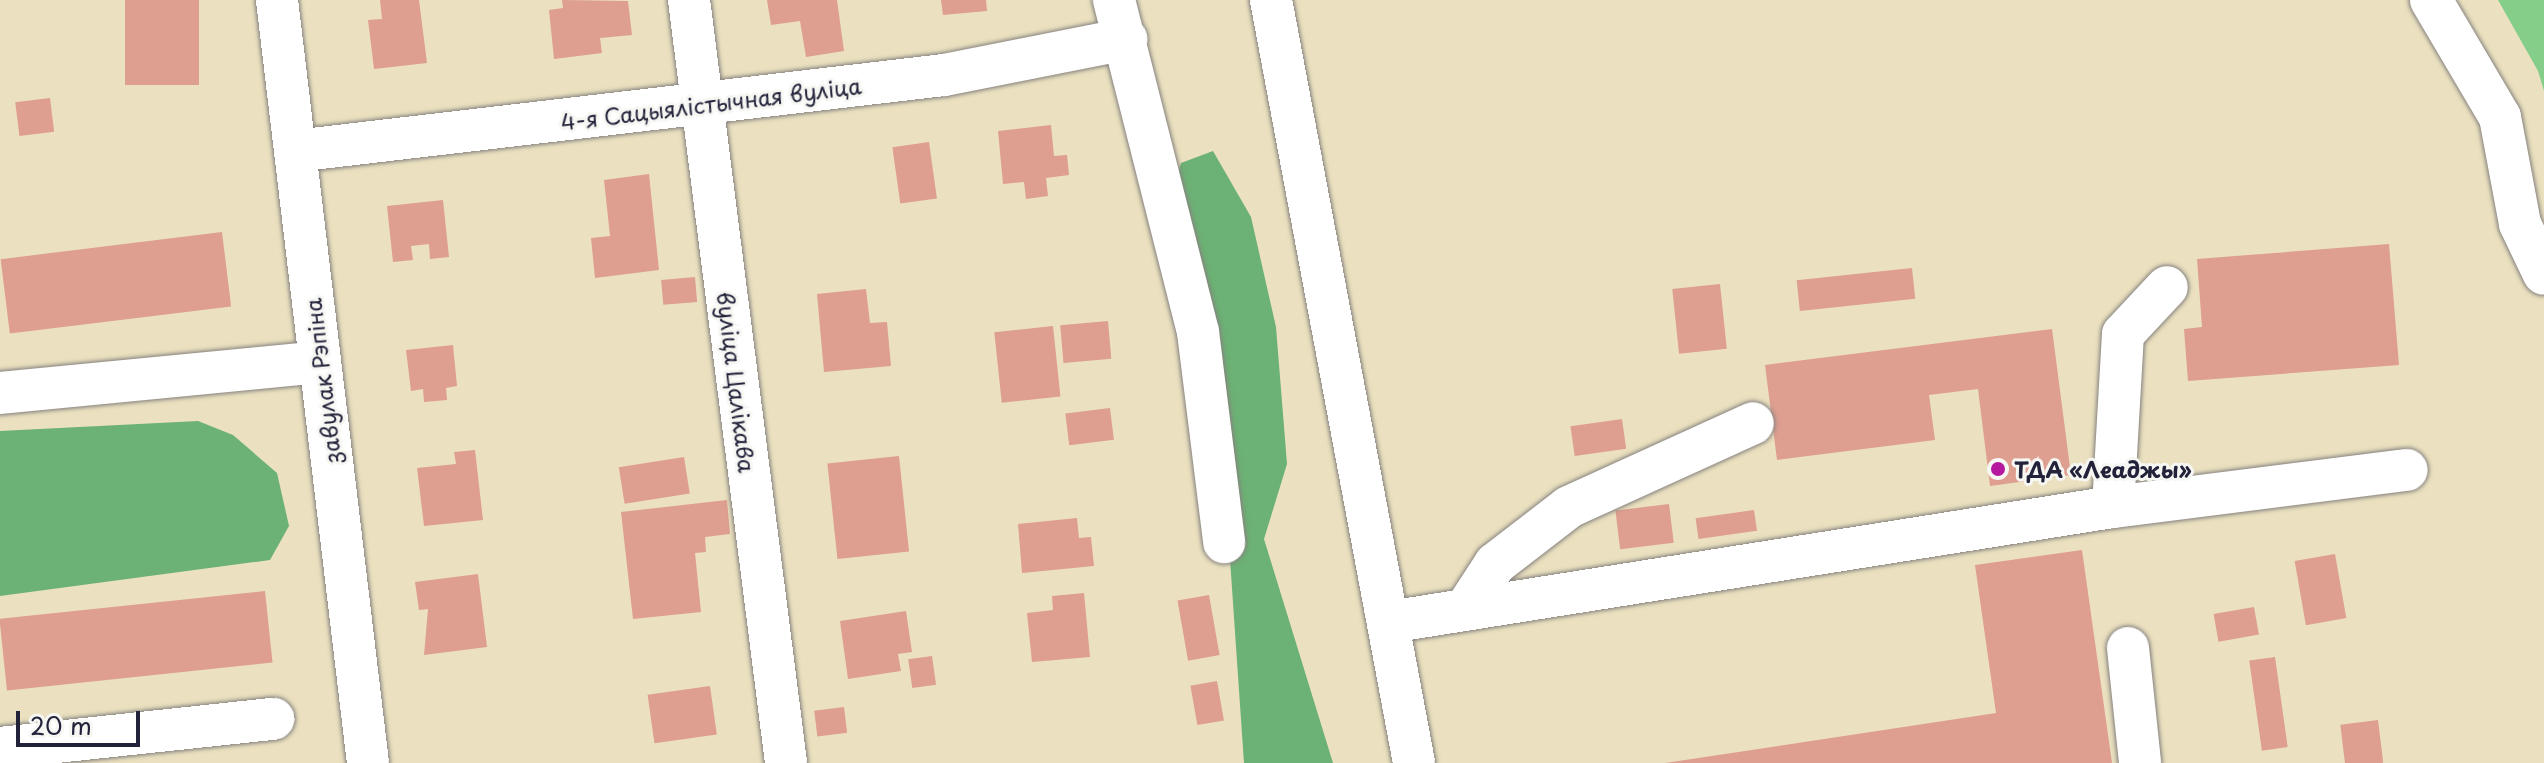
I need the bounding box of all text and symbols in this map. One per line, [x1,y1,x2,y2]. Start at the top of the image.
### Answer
street label: 4-я Сацыялістычная вуліца [558,71,864,135]
street label: вуліца Цалікава [713,290,761,474]
street label: завулак Рэпіна [299,296,345,466]
place label: ТДА «Леаджы» [2014,456,2193,482]
marker: ТДА «Леаджы» [1989,460,2007,478]
scale bar [20,695,144,745]
text: 20 m [30,707,92,743]

